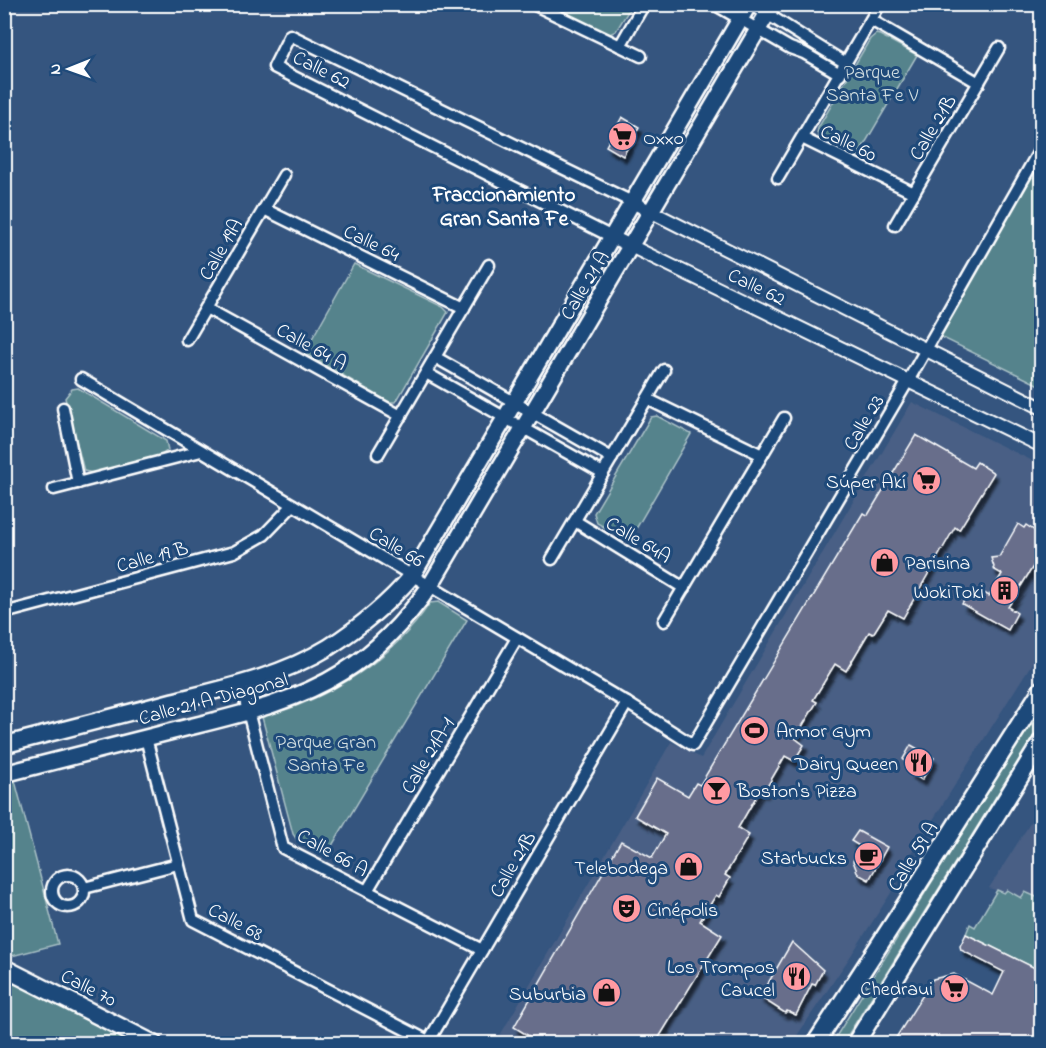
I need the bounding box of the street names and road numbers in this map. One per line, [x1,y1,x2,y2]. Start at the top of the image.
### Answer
street label: Calle 62 [287,44,355,98]
street label: Calle 21B [903,90,965,167]
street label: Calle 60 [815,118,882,171]
street label: Calle 19A [193,214,252,287]
street label: Calle 64 [338,218,404,270]
street label: Calle 21 A [554,246,618,326]
street label: Calle 62 [722,262,790,315]
street label: Calle 64 A [270,317,351,379]
street label: Calle 23 [837,390,893,457]
street label: Calle 64A [599,510,676,572]
street label: Calle 66 [363,520,429,576]
street label: Calle 19 B [113,535,192,582]
street label: Calle 21 A Diagonal [136,667,292,735]
street label: Calle 21A-1 [395,712,463,800]
street label: Calle 59 A [881,817,947,898]
street label: Calle 66 A [291,823,373,886]
street label: Calle 21B [484,827,545,904]
street label: Calle 68 [202,897,268,950]
street label: Calle 70 [55,963,121,1016]

